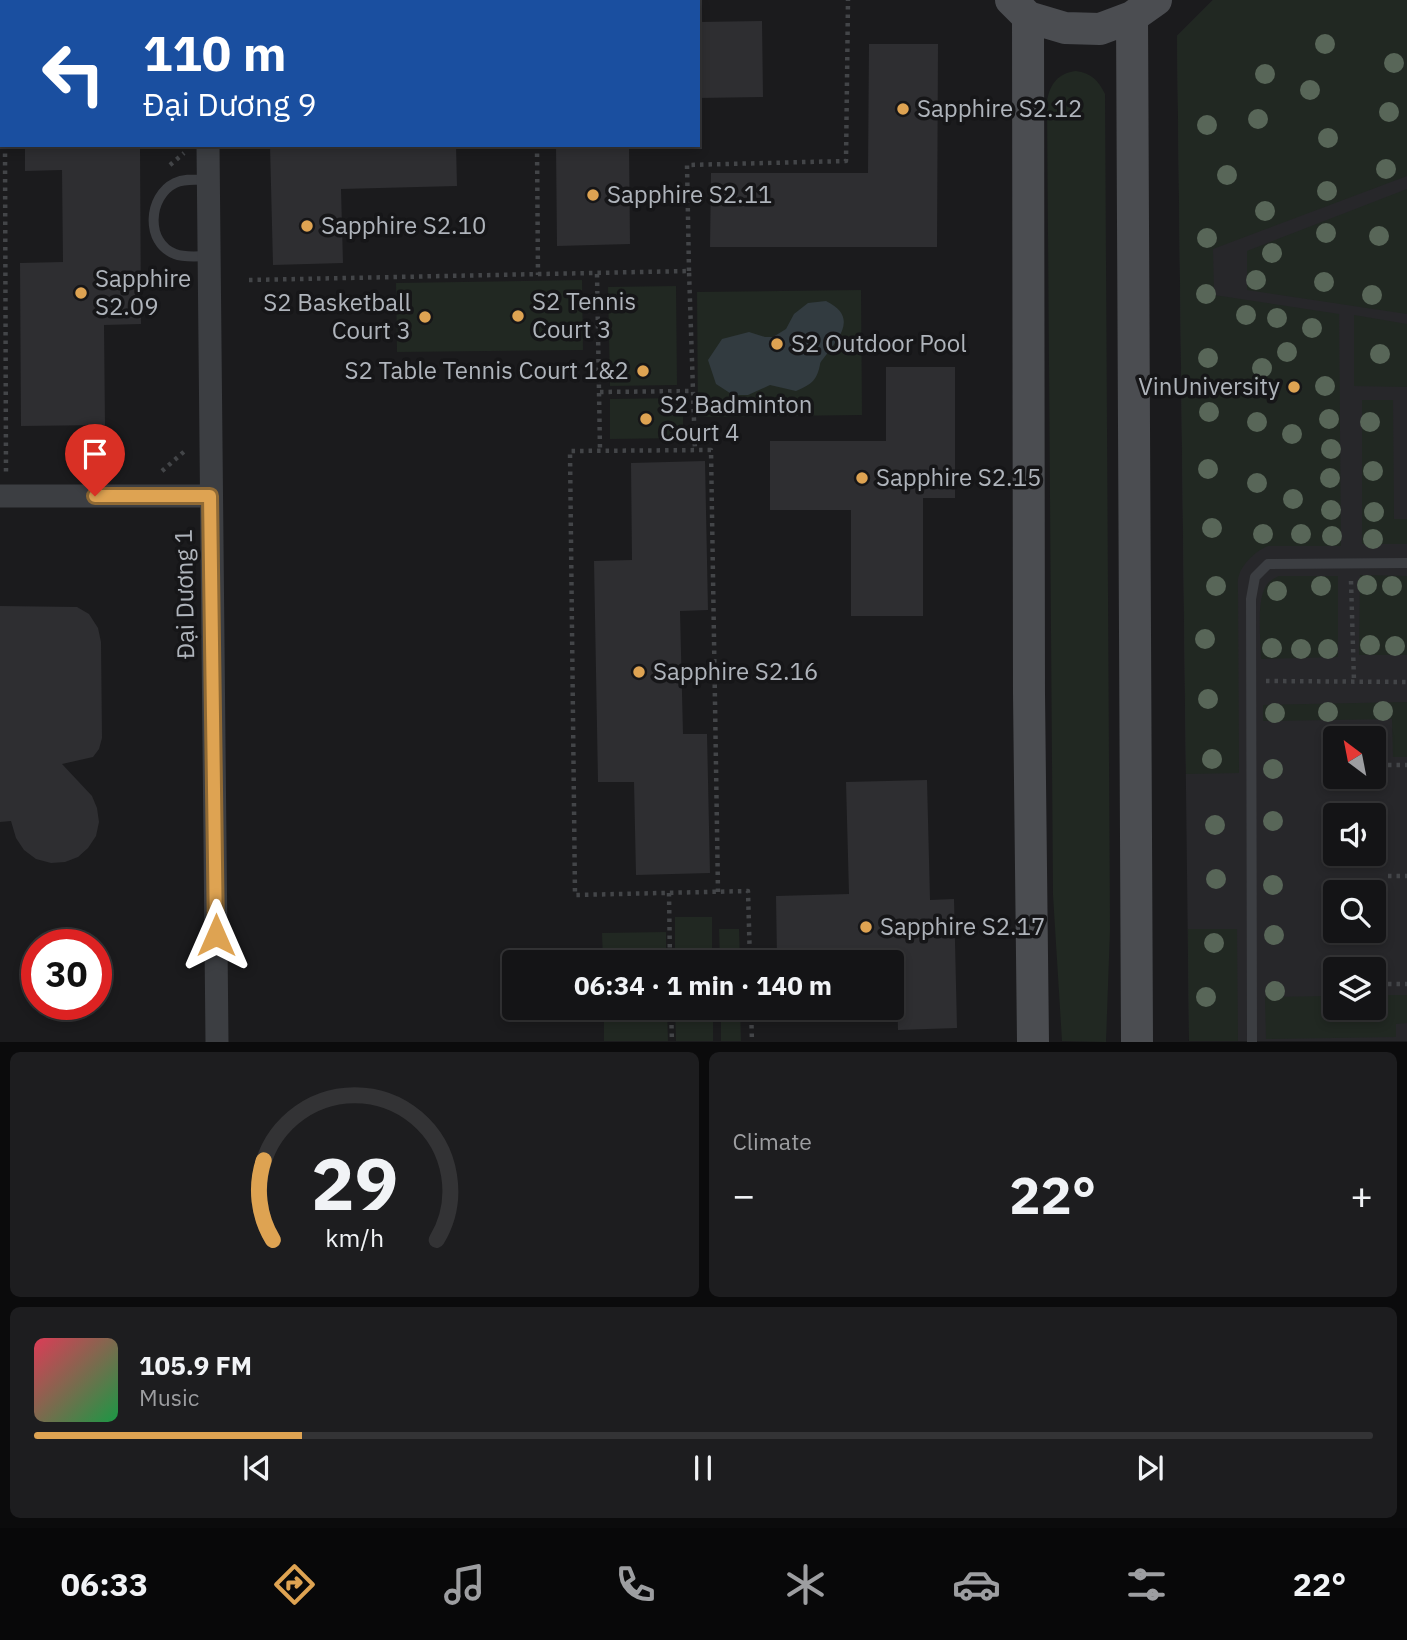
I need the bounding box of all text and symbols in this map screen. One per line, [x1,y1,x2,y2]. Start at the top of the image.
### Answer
text: 110 m [143,21,287,84]
icon: left [28,28,119,119]
text: Đại Dương 9 [143,83,317,125]
place label: Sapphire S2.12 [917,92,1082,124]
marker: Sapphire S2.12 [895,101,911,117]
place label: Sapphire S2.11 [607,178,772,210]
marker: Sapphire S2.11 [585,187,601,203]
place label: Sapphire S2.10 [321,209,486,241]
marker: Sapphire S2.10 [299,218,315,234]
place label: Sapphire S2.09 [95,262,191,322]
marker: Sapphire S2.09 [73,285,89,301]
place label: S2 Tennis Court 3 [532,285,636,345]
place label: S2 Basketball Court 3 [263,286,411,346]
marker: S2 Tennis Court 3 [510,308,526,324]
marker: S2 Basketball Court 3 [417,309,433,325]
place label: S2 Outdoor Pool [791,327,967,359]
marker: S2 Outdoor Pool [769,336,785,352]
place label: S2 Table Tennis Court 1&2 [344,354,629,386]
marker: S2 Table Tennis Court 1&2 [635,363,651,379]
place label: VinUniversity [1138,370,1280,402]
marker: VinUniversity [1286,379,1302,395]
place label: S2 Badminton Court 4 [660,388,812,448]
marker: S2 Badminton Court 4 [638,411,654,427]
pin [65,424,125,496]
icon: arrive [76,435,114,473]
place label: Sapphire S2.15 [876,461,1041,493]
marker: Sapphire S2.15 [854,470,870,486]
street label: Đại Dương 1 [167,529,201,659]
place label: Sapphire S2.16 [653,655,818,687]
marker: Sapphire S2.16 [631,664,647,680]
north arrow [1323,726,1386,789]
map controls [1323,726,1386,1020]
button: sound [1323,803,1386,866]
button: search [1323,880,1386,943]
position arrow [179,898,253,972]
place label: Sapphire S2.17 [880,910,1045,942]
marker: Sapphire S2.17 [858,919,874,935]
speed limit sign: 30 [21,929,112,1020]
button: layers [1323,957,1386,1020]
text: 06:34 · 1 min · 140 m [574,968,832,1002]
text: Climate [733,1126,812,1156]
text: 29 [311,1136,398,1231]
text: 22° [1009,1161,1096,1228]
text: − [733,1170,755,1219]
text: + [1350,1170,1373,1219]
text: km/h [325,1221,384,1254]
text: 105.9 FM [139,1348,252,1382]
text: Music [139,1382,199,1412]
icon: previous [238,1449,276,1487]
icon: pause [684,1449,722,1487]
icon: next [1131,1449,1169,1487]
icon: directions [270,1560,319,1609]
icon: music [440,1560,489,1609]
icon: phone [611,1560,660,1609]
icon: climate [781,1560,830,1609]
icon: car [952,1560,1001,1609]
icon: filters [1122,1560,1171,1609]
text: 06:33 [61,1563,148,1605]
text: 22° [1293,1563,1346,1605]

